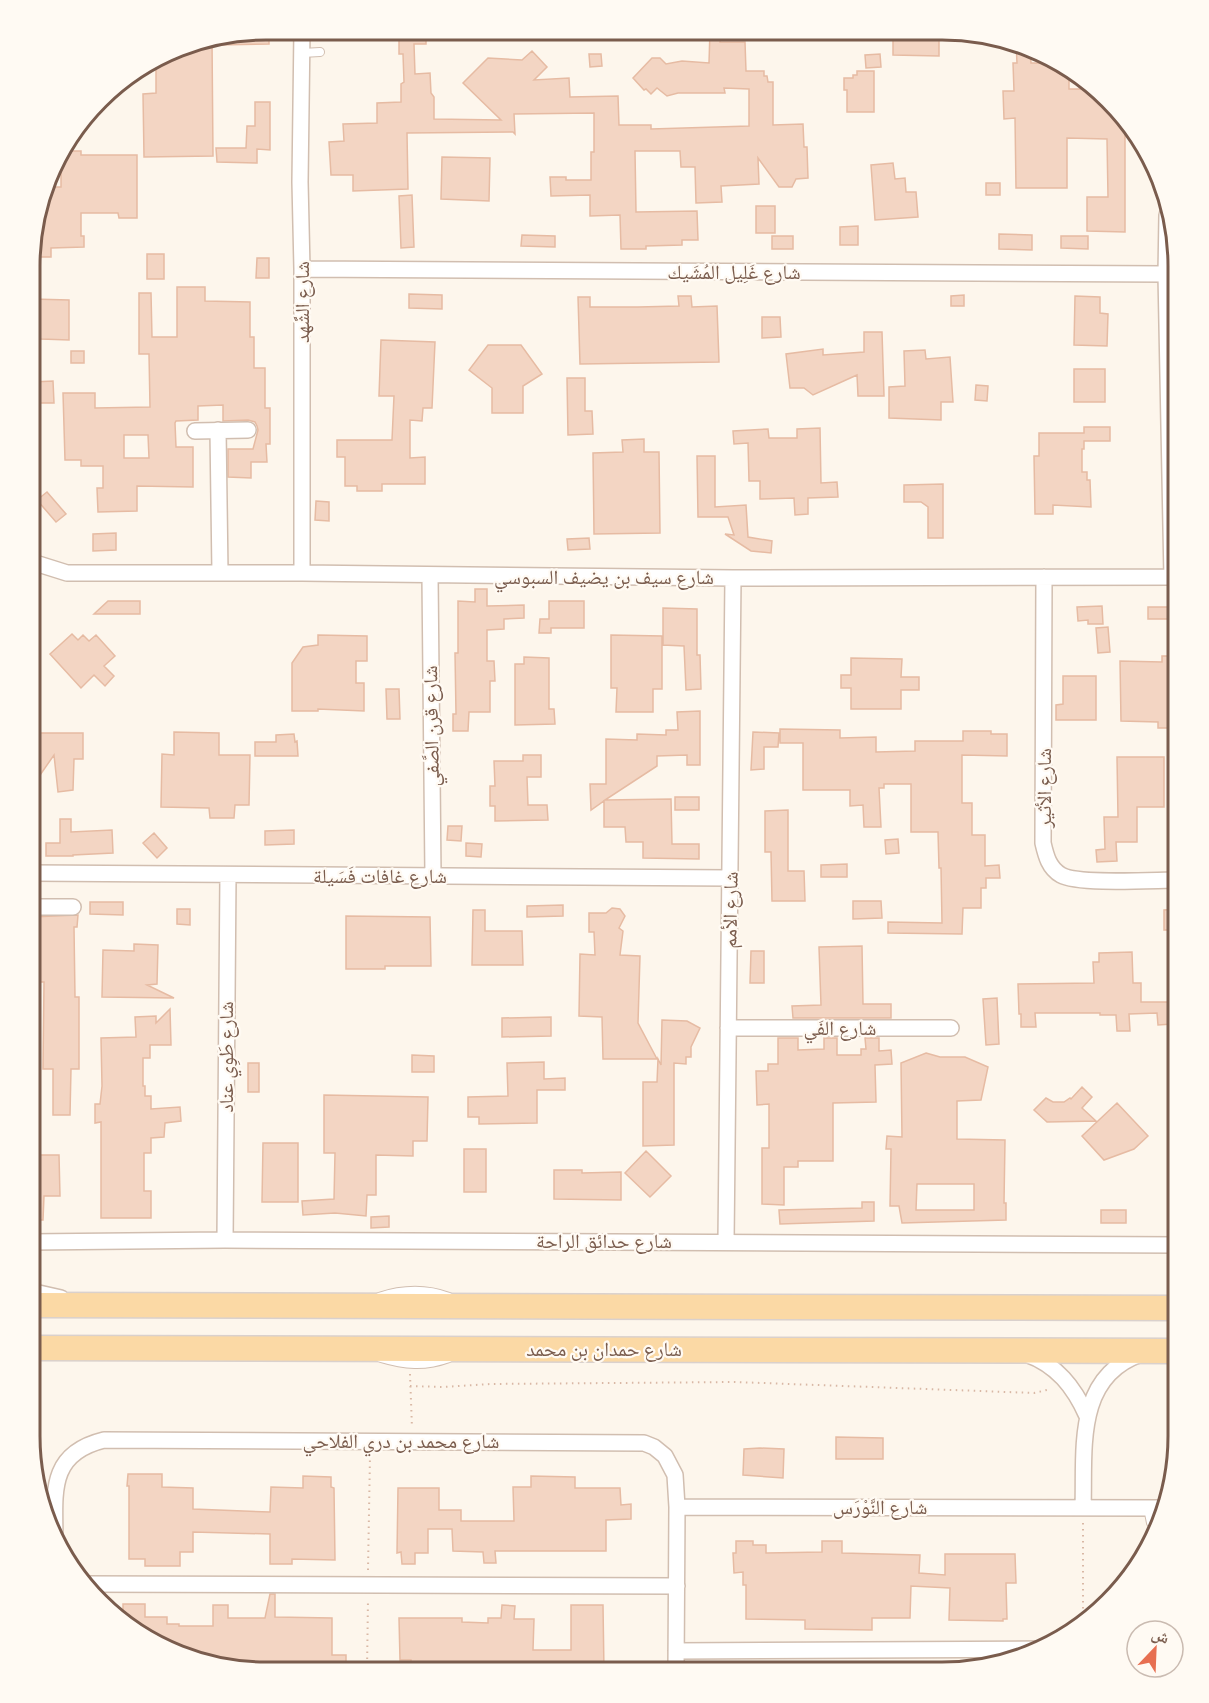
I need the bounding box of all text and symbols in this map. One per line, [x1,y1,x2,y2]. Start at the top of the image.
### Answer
street label: شارع غَلِيل المُشَيك [667,259,801,285]
street label: شارع الشَّهد [289,261,315,343]
street label: شارع سيف بن يضيف السبوسي [494,564,714,593]
street label: شارع قرن الصَّفي [417,665,448,787]
street label: شارع الأثير [1031,748,1057,829]
street label: شارع غافات فَسَيلة [313,863,447,889]
street label: شارع الأمم [716,871,745,949]
street label: شارع طَوِي عناد [213,1001,242,1113]
street label: شارع الفَي [804,1015,876,1044]
street label: شارع حدائق الراحة [536,1228,672,1254]
street label: شارع حمدان بن محمد [526,1336,682,1362]
street label: شارع محمد بن دري الفلاحي [303,1428,500,1457]
street label: شارع النَّوْرَس [833,1494,927,1520]
north arrow [1125,1619,1185,1679]
text: ش [1149,1623,1173,1648]

